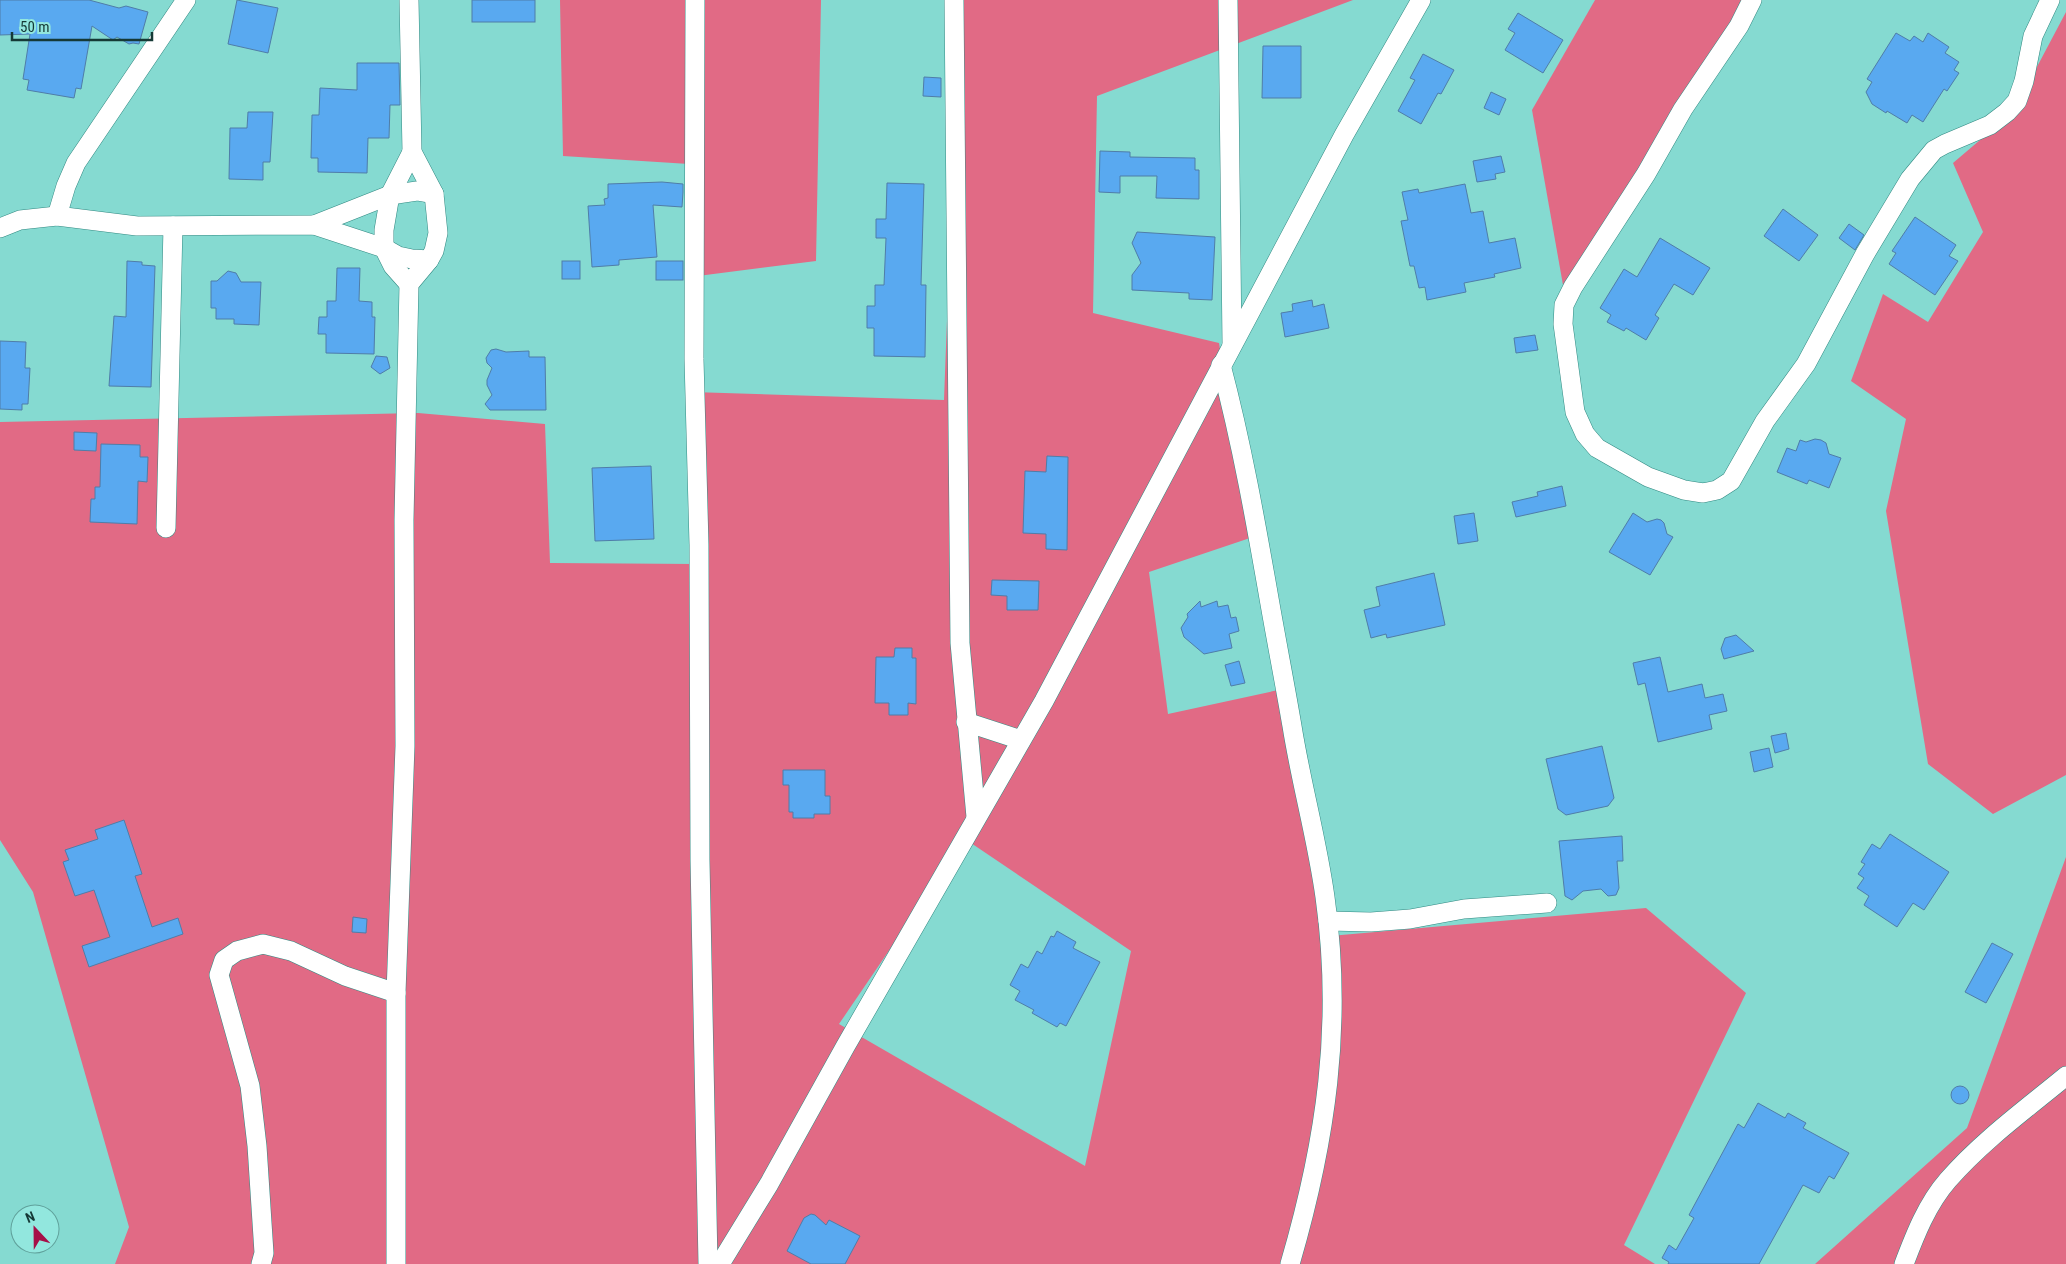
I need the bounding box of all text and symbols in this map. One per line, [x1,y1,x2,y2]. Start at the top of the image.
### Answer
scale bar [12,10,152,42]
text: 50 m [20,18,50,36]
north arrow [10,1204,60,1254]
text: N [23,1208,37,1226]

